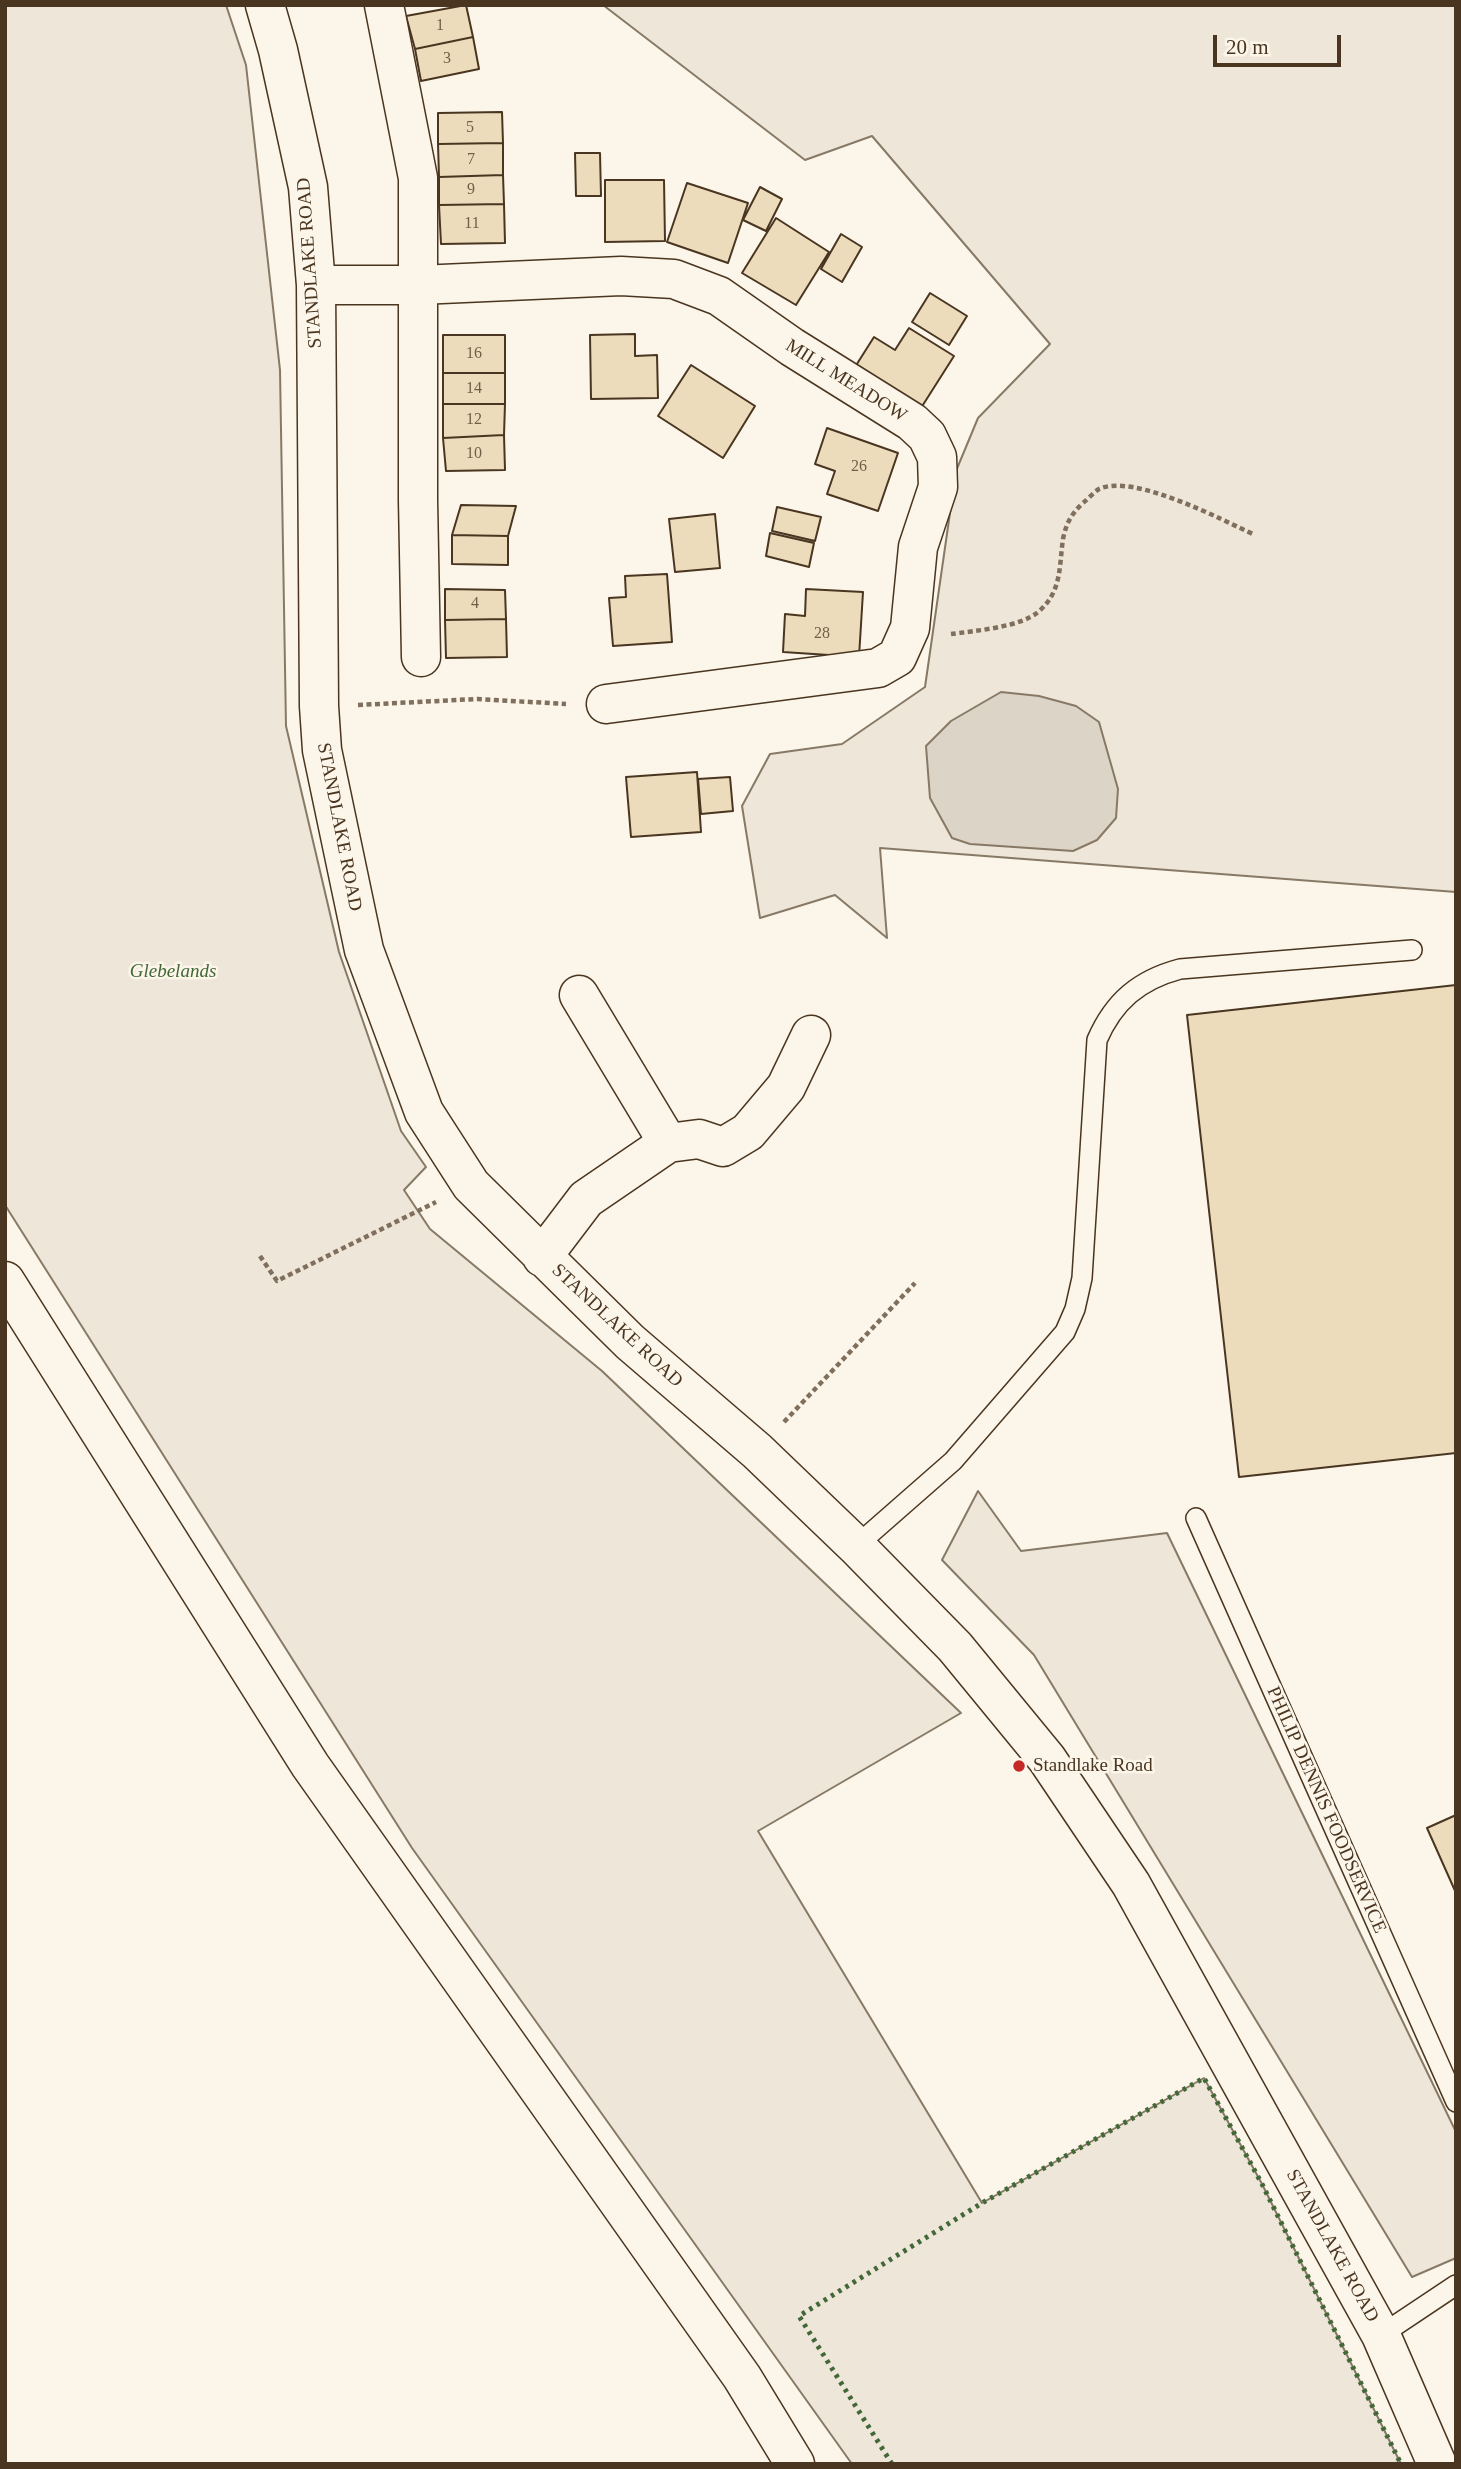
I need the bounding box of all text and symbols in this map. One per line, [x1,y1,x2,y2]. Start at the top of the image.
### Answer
house number: 1 [436,16,444,36]
scale bar [1216,21,1344,65]
text: 20 m [1226,35,1269,59]
house number: 3 [443,49,451,69]
house number: 5 [466,118,474,138]
house number: 7 [467,150,475,170]
street label: STANDLAKE ROAD [293,177,327,349]
house number: 9 [467,180,475,200]
house number: 11 [464,214,480,234]
street label: MILL MEADOW [781,335,911,427]
house number: 16 [466,344,482,364]
house number: 14 [466,379,482,399]
house number: 12 [466,410,482,430]
house number: 10 [466,444,482,464]
house number: 26 [851,457,867,477]
house number: 4 [471,594,479,614]
house number: 28 [814,624,830,644]
street label: STANDLAKE ROAD [311,741,367,913]
park label: Glebelands [130,961,216,983]
street label: STANDLAKE ROAD [547,1259,687,1393]
street label: PHILIP DENNIS FOODSERVICE [1261,1683,1391,1937]
place label: Standlake Road [1033,1755,1153,1777]
marker: Standlake Road [1011,1758,1027,1774]
street label: STANDLAKE ROAD [1281,2166,1383,2326]

